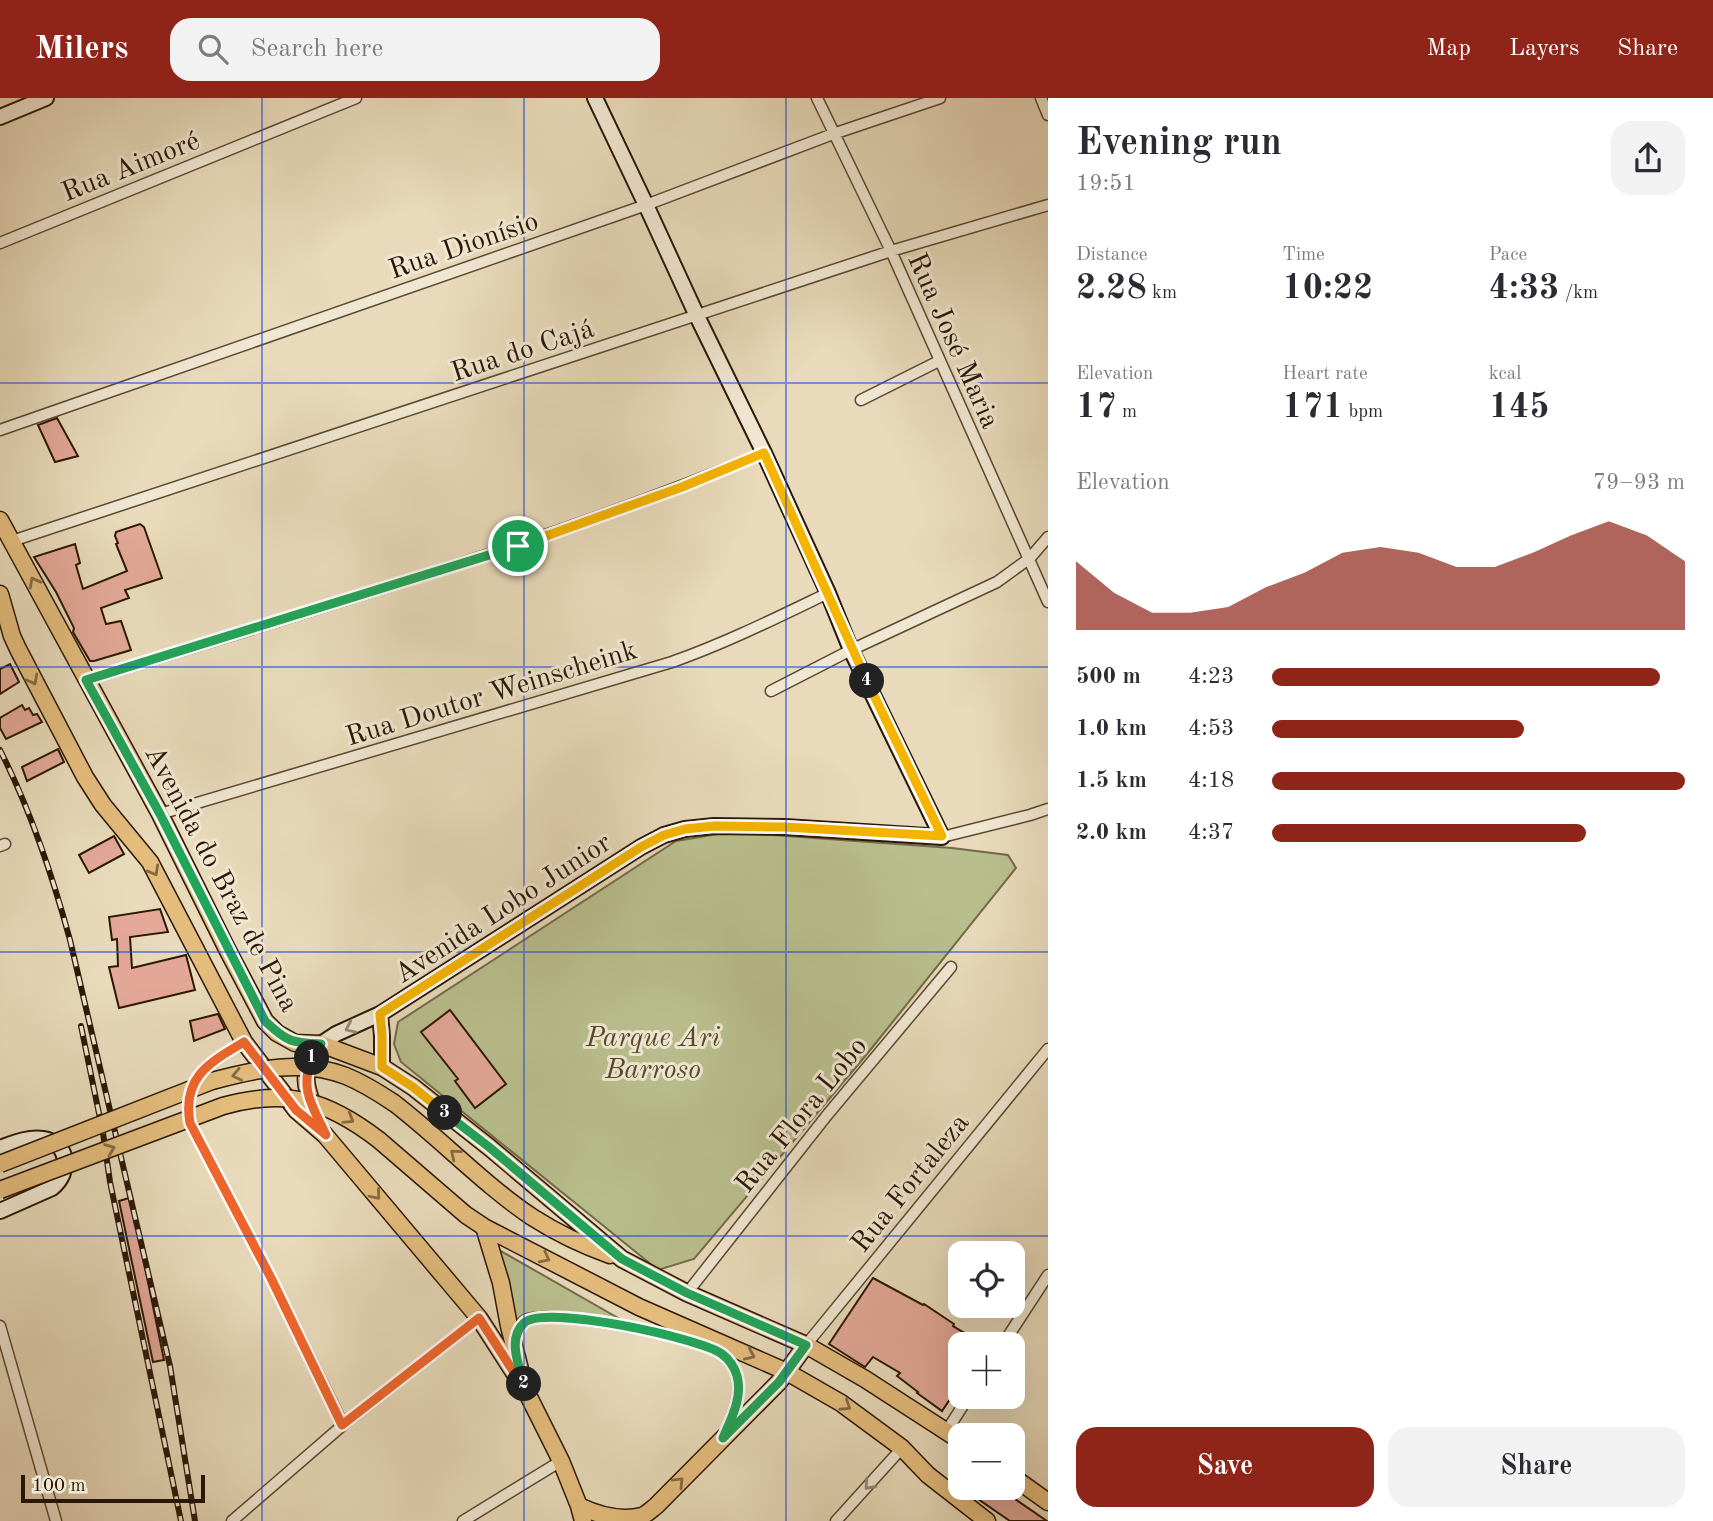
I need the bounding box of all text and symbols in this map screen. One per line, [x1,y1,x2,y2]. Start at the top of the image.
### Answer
search box [170,18,660,81]
icon: search [194,30,232,68]
text: Milers [35,33,128,66]
text: Search here [250,36,383,62]
text: Map [1427,37,1471,61]
text: Layers [1509,37,1579,61]
text: Share [1617,37,1678,61]
button: share [1611,121,1685,195]
text: Evening run [1076,125,1282,163]
street label: Rua Aimoré [58,127,204,208]
text: 19:51 [1076,172,1136,195]
street label: Rua Dionísio [386,208,542,286]
text: Distance [1076,246,1148,265]
text: Time [1282,246,1325,265]
text: Pace [1489,246,1527,265]
street label: Rua José Maria [901,249,1003,433]
text: 2.28 [1076,271,1147,306]
text: 10:22 [1282,271,1373,306]
text: 4:33 [1489,271,1559,306]
text: km [1147,284,1177,303]
text: /km [1559,284,1598,303]
street label: Rua do Cajá [448,316,598,388]
text: Elevation [1076,365,1153,384]
text: Heart rate [1282,365,1368,384]
text: kcal [1489,365,1521,384]
text: 17 [1076,390,1117,425]
text: 171 [1282,390,1343,425]
text: 145 [1489,390,1550,425]
text: m [1117,403,1137,422]
text: bpm [1343,403,1383,422]
text: Elevation [1076,471,1170,494]
text: 79–93 m [1593,471,1685,494]
pin [488,516,548,576]
icon: arrive [499,527,537,565]
one-way arrow [29,577,42,590]
street label: Rua Doutor Weinscheink [343,637,641,753]
pin: 4 [850,664,884,698]
text: 500 m [1076,665,1141,688]
text: 4:23 [1188,665,1234,688]
text: 4 [861,671,872,690]
one-way arrow [25,672,39,685]
text: 1.0 km [1076,717,1147,740]
text: 4:53 [1188,717,1234,740]
street label: Avenida do Braz de Pina [138,742,302,1017]
text: 1.5 km [1076,769,1147,792]
text: 4:18 [1188,769,1234,792]
text: 2.0 km [1076,821,1147,844]
text: 4:37 [1188,821,1234,844]
street label: Avenida Lobo Junior [390,829,617,990]
one-way arrow [146,864,159,877]
one-way arrow [345,1020,357,1034]
park label: Parque Ari Barroso [585,1025,720,1085]
street label: Rua Flora Lobo [731,1033,873,1199]
pin: 1 [294,1040,330,1076]
text: 1 [306,1048,317,1067]
one-way arrow [231,1067,243,1082]
pin: 3 [428,1096,462,1130]
text: 3 [439,1103,450,1122]
street label: Rua Fortaleza [847,1109,976,1258]
one-way arrow [341,1110,354,1123]
one-way arrow [103,1143,115,1157]
one-way arrow [450,1150,463,1162]
one-way arrow [368,1186,380,1199]
map controls [948,1241,1025,1500]
button: locate [948,1241,1025,1318]
one-way arrow [537,1250,550,1264]
button: + [948,1332,1025,1409]
one-way arrow [743,1347,756,1361]
pin: 2 [506,1366,542,1402]
text: 2 [518,1374,529,1393]
one-way arrow [838,1398,851,1411]
button: − [948,1423,1025,1500]
button: Save [1076,1427,1374,1507]
button: Share [1388,1427,1685,1507]
scale bar [21,1472,205,1504]
text: 100 m [32,1477,85,1496]
one-way arrow [865,1477,878,1490]
one-way arrow [670,1478,683,1491]

